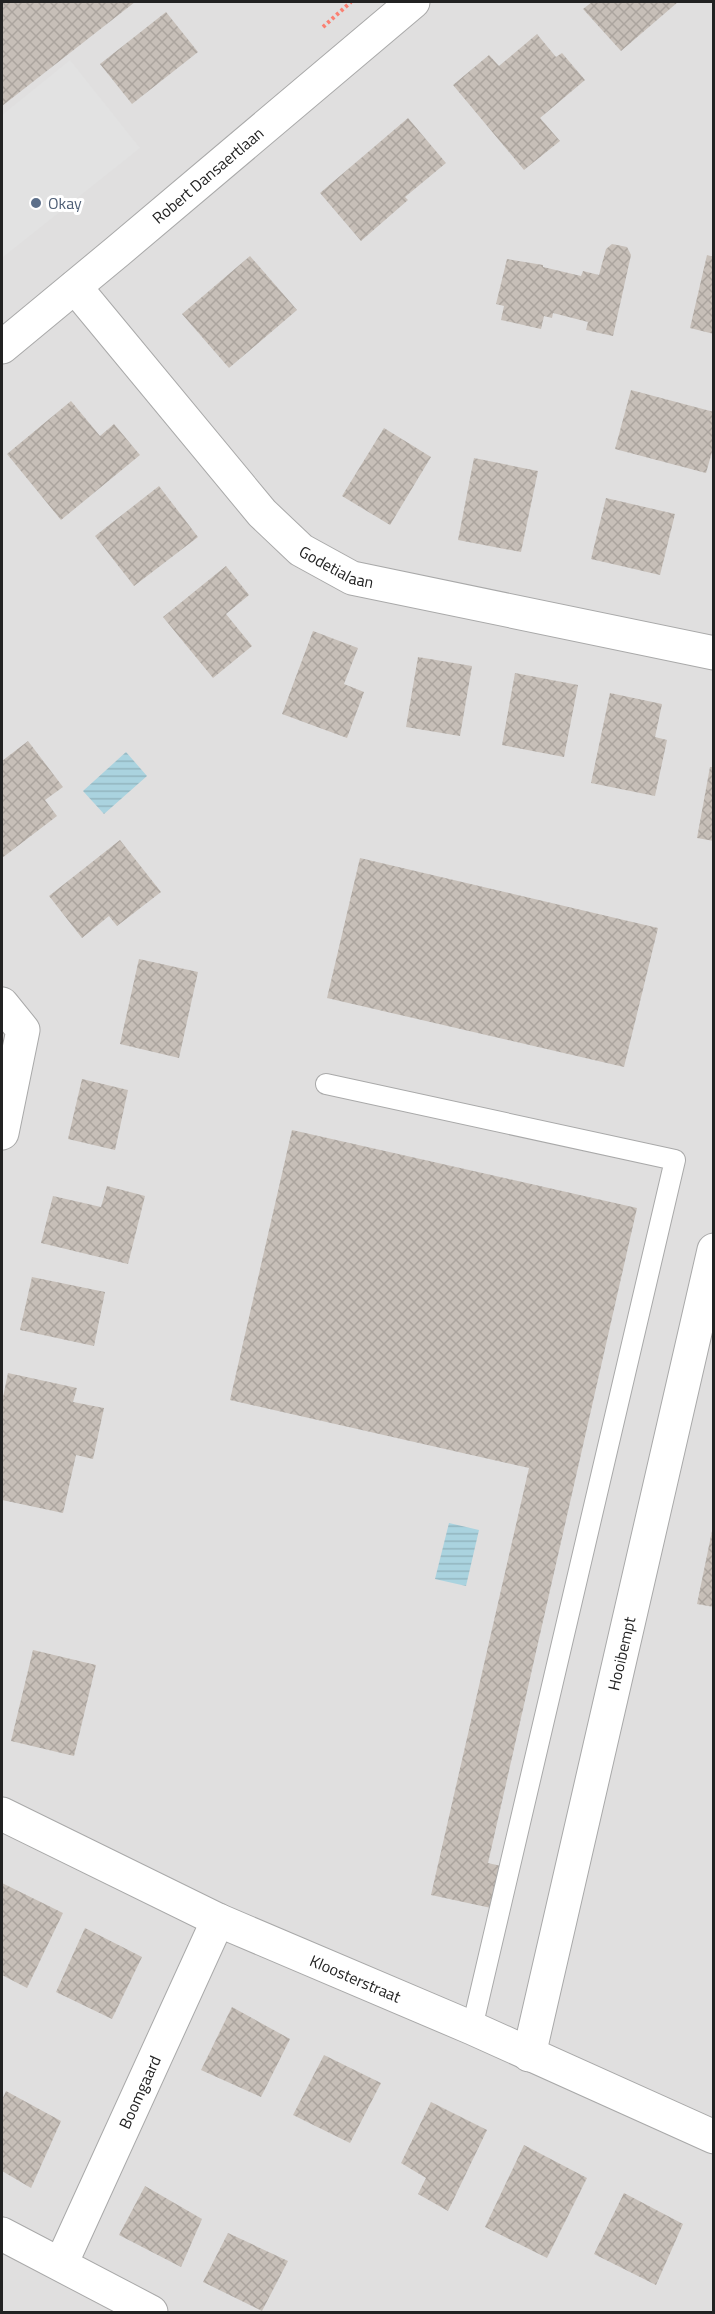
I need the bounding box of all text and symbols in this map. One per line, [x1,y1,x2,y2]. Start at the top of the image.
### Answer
street label: Robert Dansaertlaan [147,121,269,229]
place label: Okay [48,191,82,215]
marker: Okay [29,196,43,210]
street label: Godetialaan [295,539,376,594]
street label: Hooibempt [601,1614,641,1693]
street label: Kloosterstraat [306,1948,405,2009]
street label: Boomgaard [112,2051,167,2133]

